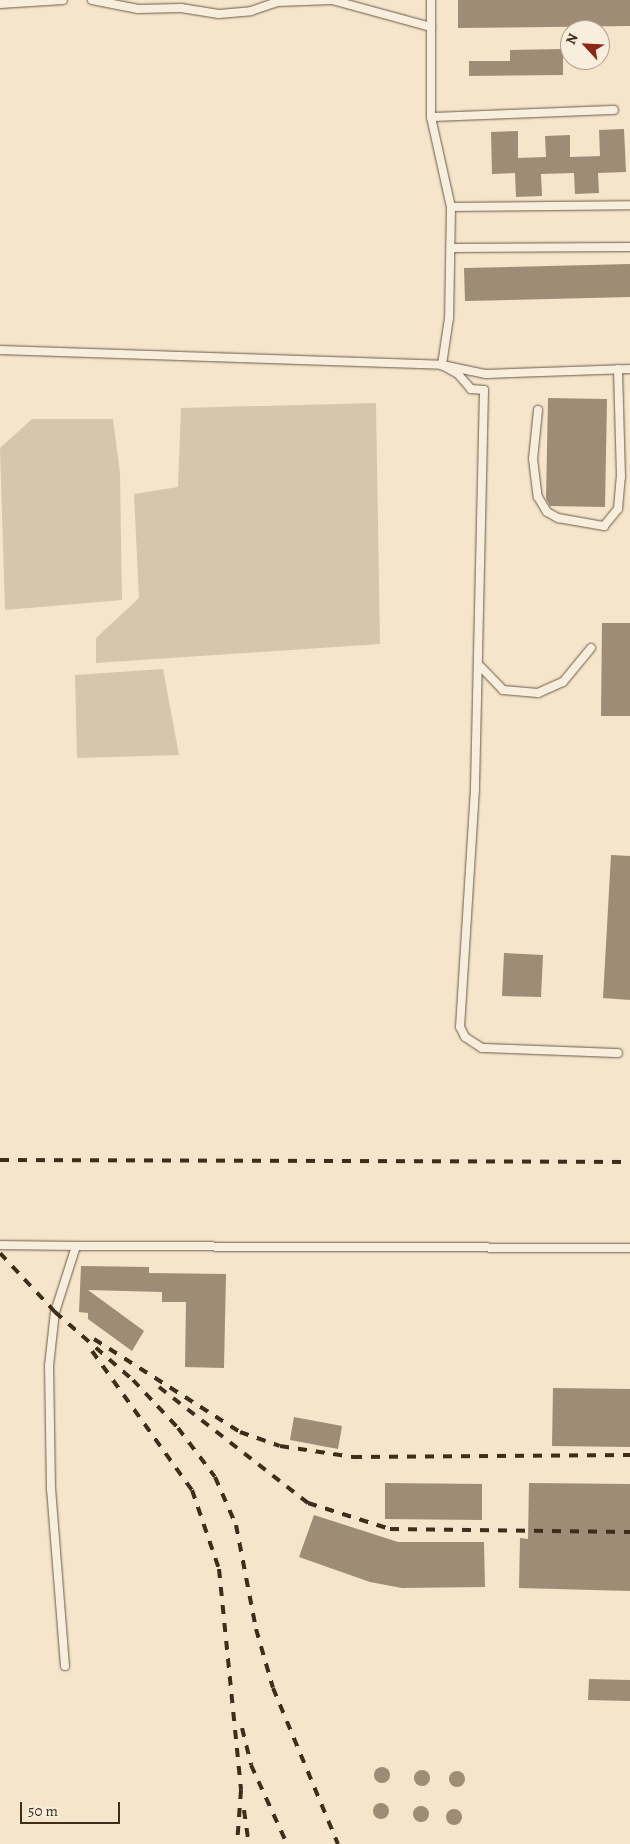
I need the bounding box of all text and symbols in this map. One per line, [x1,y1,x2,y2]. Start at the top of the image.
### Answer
north arrow [560,20,610,70]
text: N [561,30,583,48]
scale bar [22,1792,122,1824]
text: 50 m [28,1801,58,1821]

